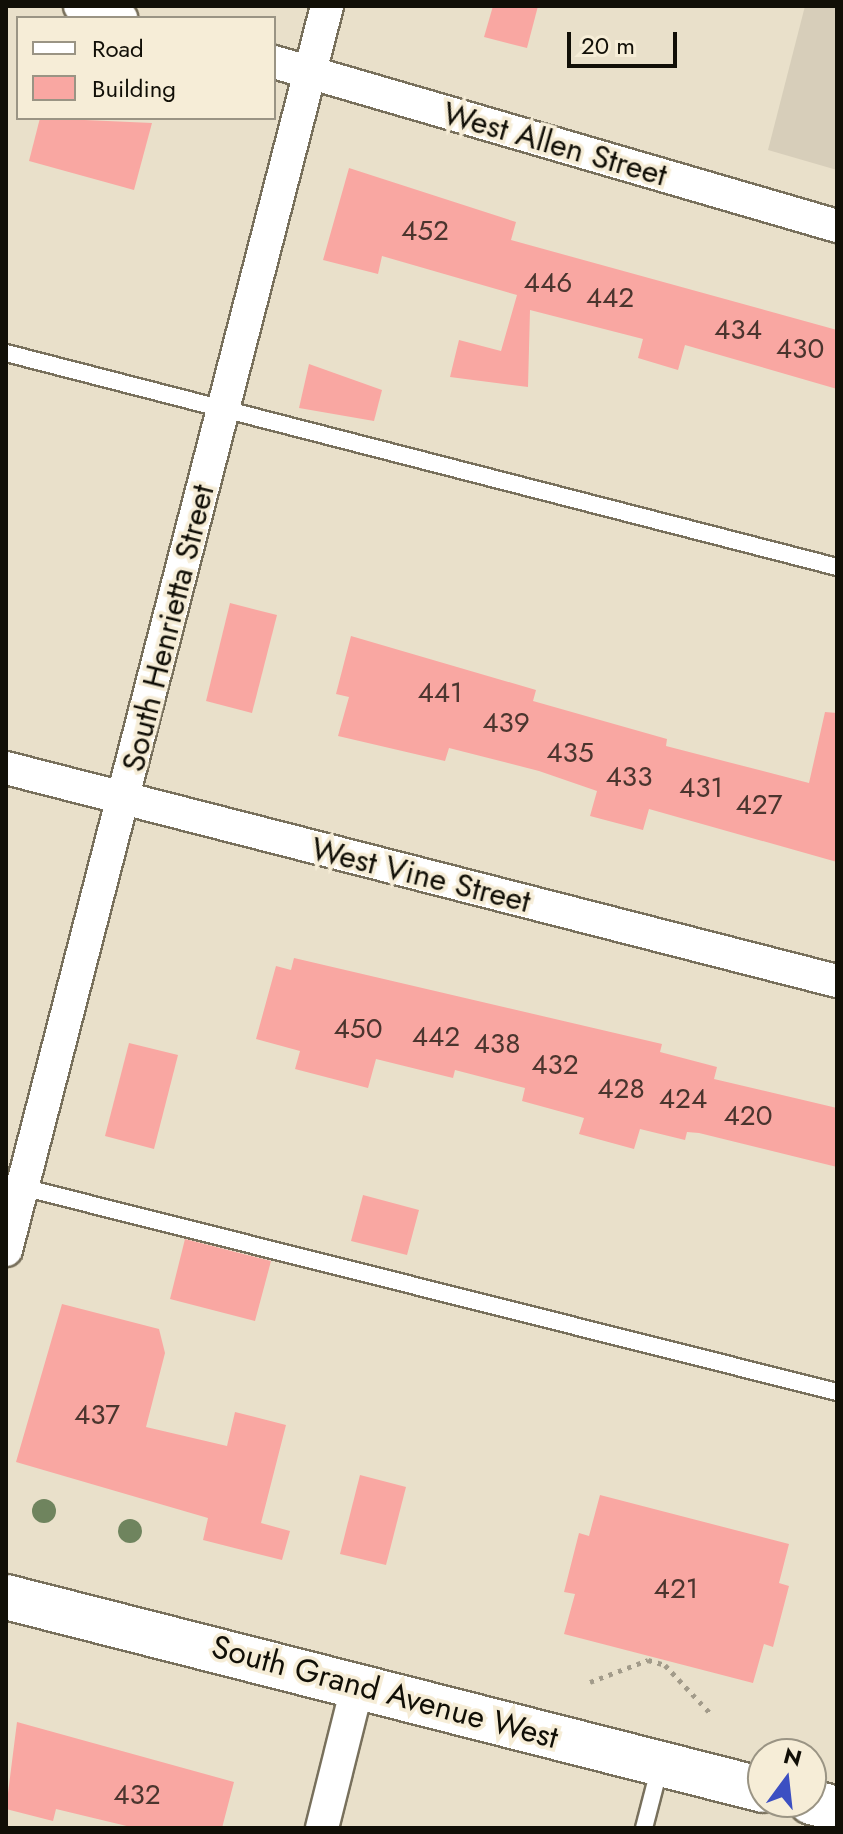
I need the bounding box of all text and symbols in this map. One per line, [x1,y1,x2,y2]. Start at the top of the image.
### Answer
legend [16,16,276,120]
scale bar [571,16,681,66]
text: 20 m [581,28,635,63]
text: Road [92,31,144,66]
text: Building [92,71,176,106]
street label: West Allen Street [439,94,671,194]
house number: 452 [401,214,449,248]
house number: 446 [524,266,572,300]
house number: 442 [586,281,634,315]
house number: 434 [714,313,762,347]
house number: 430 [776,332,824,366]
street label: South Henrietta Street [114,480,222,776]
house number: 441 [417,676,463,710]
house number: 439 [482,706,530,740]
house number: 435 [546,736,594,770]
house number: 433 [606,760,652,794]
house number: 431 [679,771,723,805]
house number: 427 [736,788,782,822]
street label: West Vine Street [307,829,535,921]
house number: 450 [334,1012,382,1046]
house number: 442 [412,1020,460,1054]
house number: 438 [474,1027,520,1061]
house number: 432 [531,1048,579,1082]
house number: 428 [597,1072,645,1106]
house number: 424 [659,1082,707,1116]
house number: 420 [723,1099,773,1133]
house number: 437 [74,1398,120,1432]
house number: 421 [654,1572,698,1606]
street label: South Grand Avenue West [208,1627,562,1757]
north arrow [747,1738,827,1818]
text: N [780,1739,805,1774]
house number: 432 [113,1778,161,1812]

